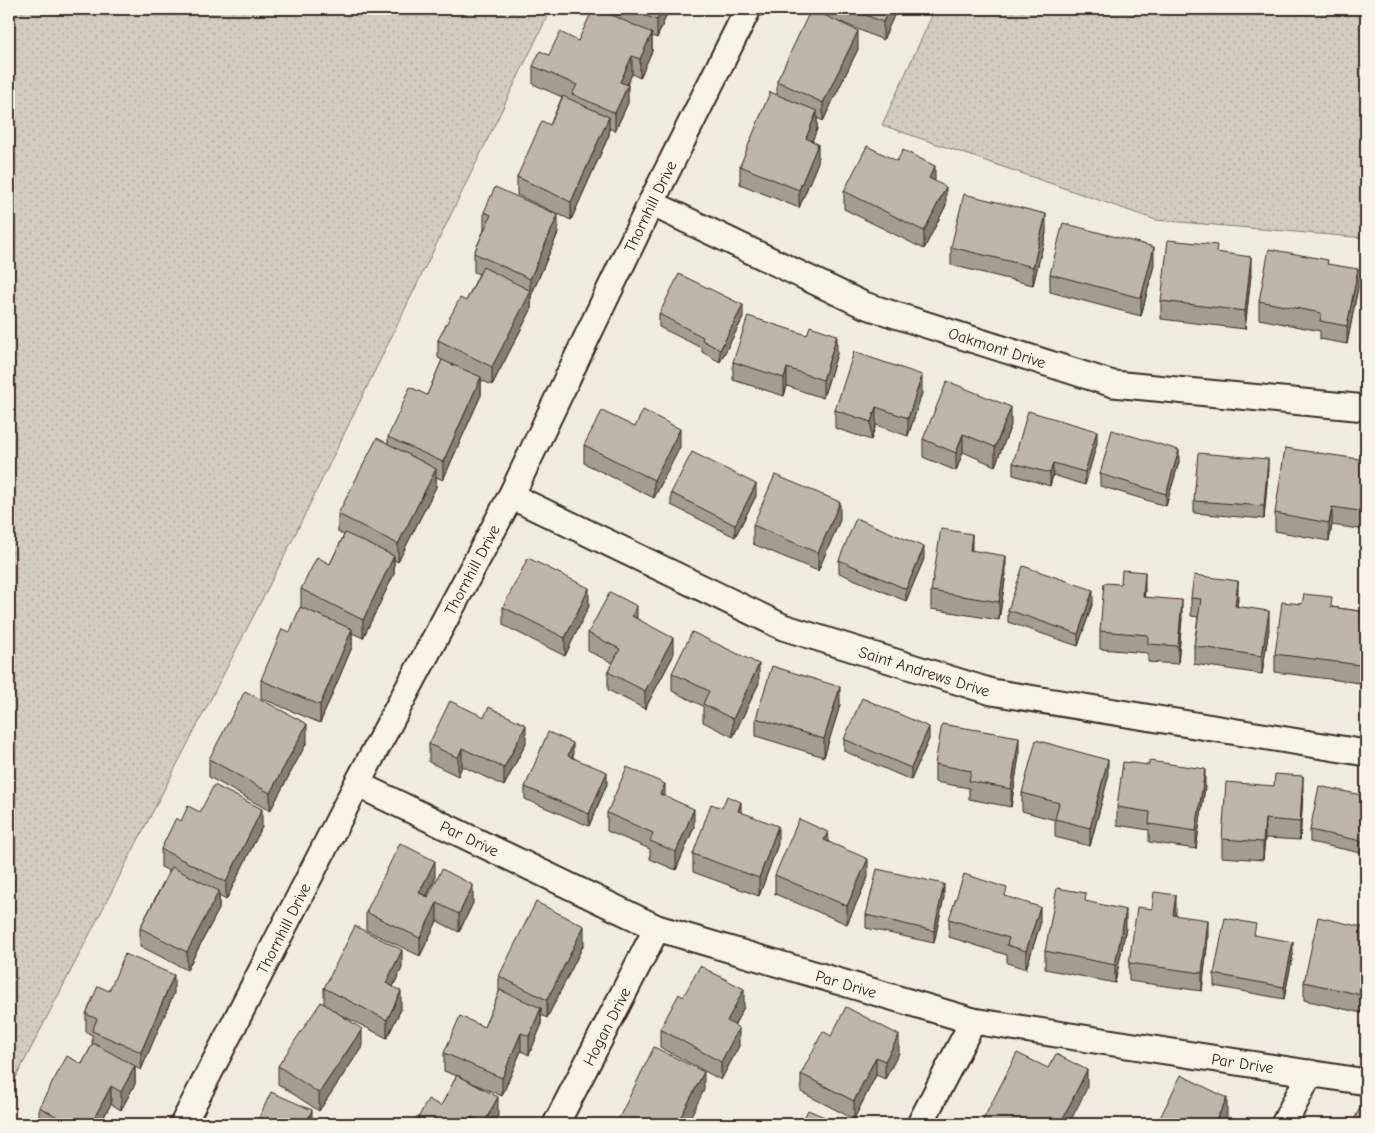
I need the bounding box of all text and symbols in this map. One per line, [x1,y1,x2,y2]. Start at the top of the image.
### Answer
street label: Thornhill Drive [621,158,681,255]
street label: Oakmont Drive [946,324,1048,372]
street label: Thornhill Drive [441,522,504,618]
street label: Saint Andrews Drive [856,643,992,701]
street label: Par Drive [437,817,501,861]
street label: Thornhill Drive [253,880,315,977]
street label: Par Drive [813,967,879,1002]
street label: Hogan Drive [580,985,635,1069]
street label: Par Drive [1210,1050,1275,1078]

